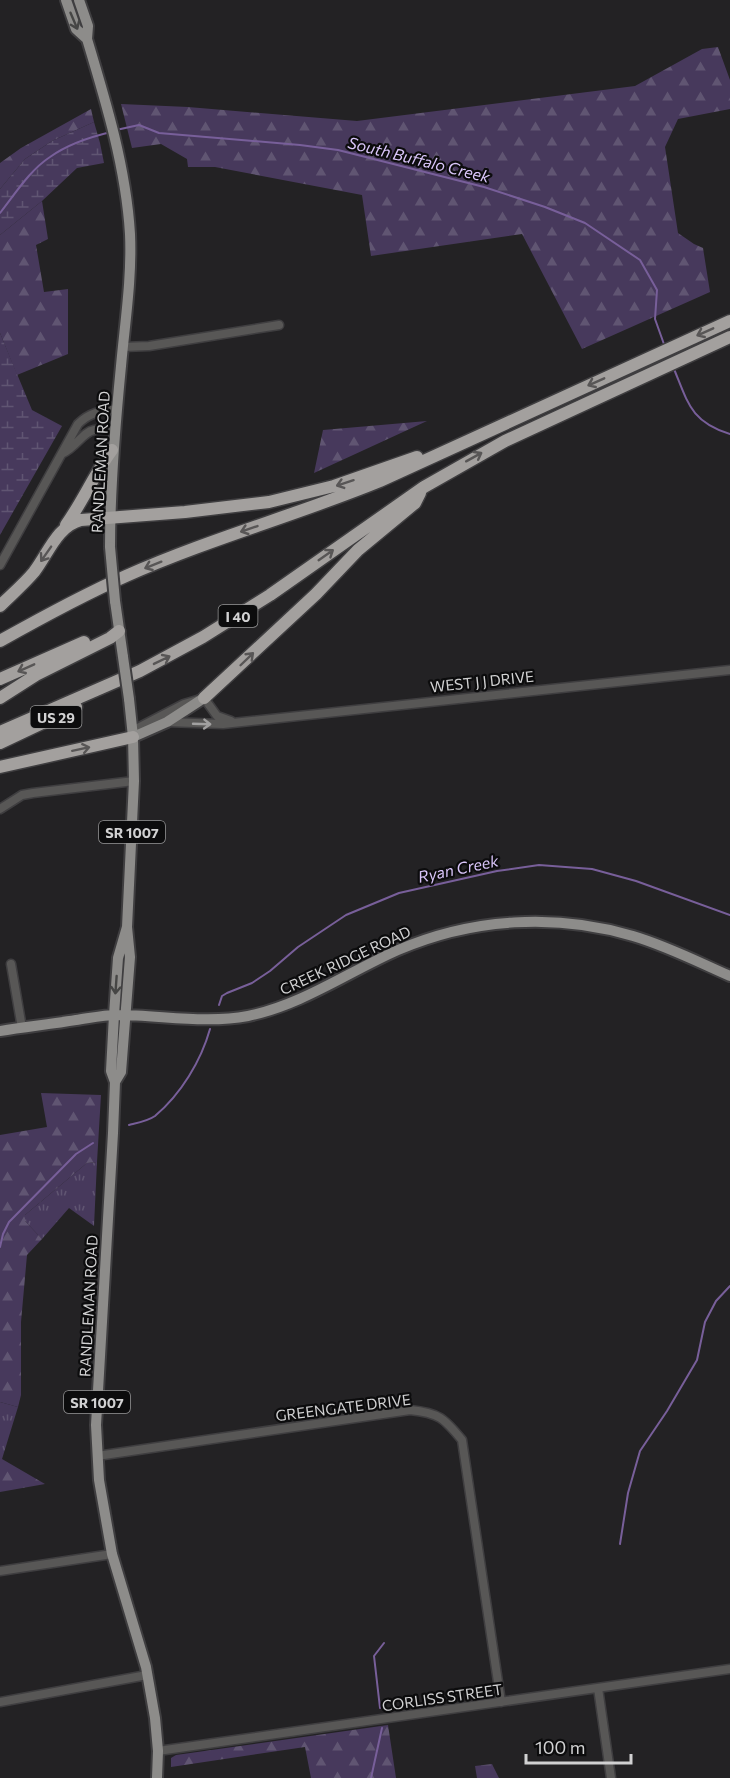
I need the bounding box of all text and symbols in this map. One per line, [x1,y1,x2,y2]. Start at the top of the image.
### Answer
one-way arrow [69,12,80,30]
water label: South Buffalo Creek [346,132,492,186]
one-way arrow [696,327,714,339]
one-way arrow [587,378,605,389]
street label: RANDLEMAN ROAD [87,391,113,533]
one-way arrow [465,451,483,462]
one-way arrow [336,478,355,489]
one-way arrow [240,524,259,535]
one-way arrow [40,545,52,561]
one-way arrow [318,549,334,561]
one-way arrow [144,560,163,571]
road number: I 40 [218,605,258,627]
one-way arrow [240,652,255,666]
one-way arrow [153,653,171,665]
one-way arrow [17,662,35,674]
street label: WEST J J DRIVE [429,667,535,695]
road number: US 29 [31,706,82,728]
one-way arrow [192,718,212,730]
one-way arrow [70,743,90,754]
road number: SR 1007 [99,821,165,843]
water label: Ryan Creek [416,850,500,886]
street label: CREEK RIDGE ROAD [277,922,413,998]
one-way arrow [110,974,121,994]
street label: RANDLEMAN ROAD [75,1235,101,1377]
street label: GREENGATE DRIVE [274,1390,412,1424]
road number: SR 1007 [64,1391,130,1413]
street label: CORLISS STREET [381,1680,504,1714]
scale bar [526,1727,631,1765]
text: 100 m [535,1736,585,1758]

